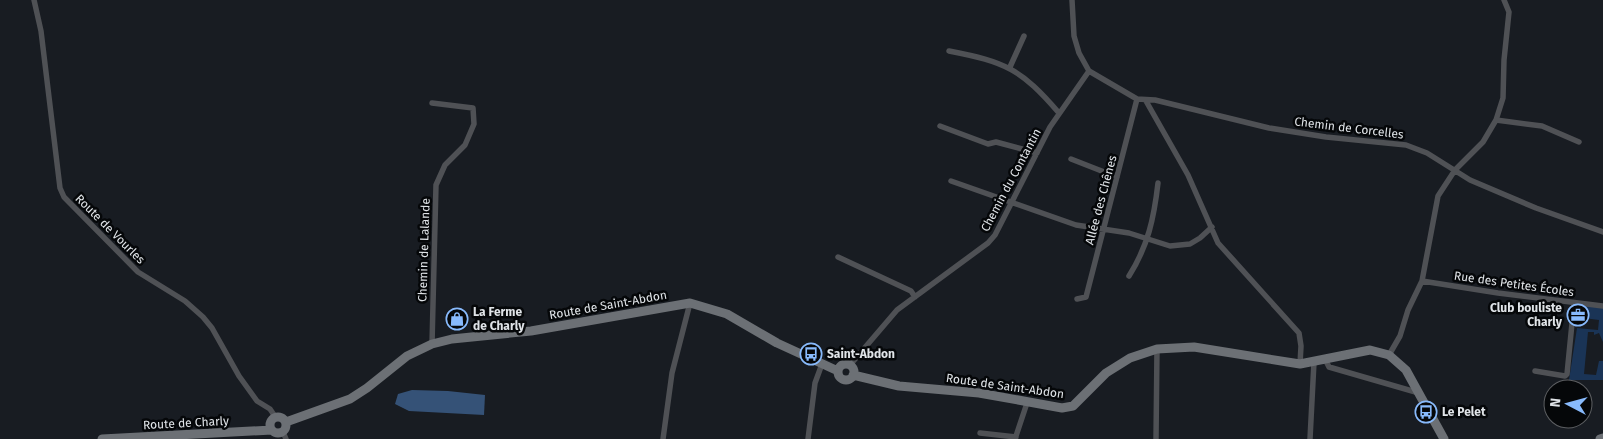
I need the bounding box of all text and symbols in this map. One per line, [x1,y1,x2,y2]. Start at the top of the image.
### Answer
street label: Chemin de Corcelles [1294,114,1405,142]
street label: Chemin du Contantin [978,126,1044,234]
street label: Allée des Chênes [1082,153,1120,246]
street label: Route de Vourles [72,191,148,267]
street label: Chemin de Lalande [415,198,433,302]
street label: Rue des Petites Écoles [1453,268,1575,299]
street label: Route de Saint-Abdon [548,288,668,322]
place label: Club bouliste Charly [1490,301,1563,329]
office icon: Club bouliste Charly [1566,303,1590,327]
place label: La Ferme de Charly [473,305,525,333]
shop icon: La Ferme de Charly [445,307,469,331]
bus stop icon: Saint-Abdon [799,342,823,366]
place label: Saint-Abdon [827,347,895,361]
street label: Route de Saint-Abdon [945,371,1065,401]
north arrow [1543,379,1593,429]
text: N [1547,397,1565,408]
bus stop icon: Le Pelet [1414,400,1438,424]
place label: Le Pelet [1442,405,1486,419]
street label: Route de Charly [143,414,229,432]

